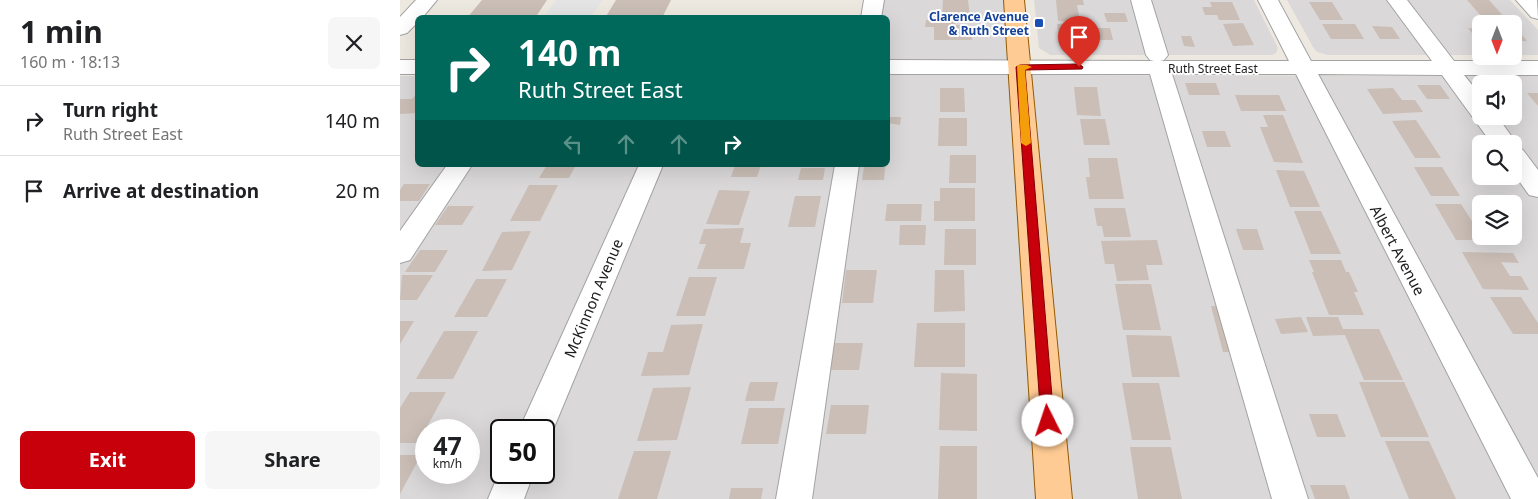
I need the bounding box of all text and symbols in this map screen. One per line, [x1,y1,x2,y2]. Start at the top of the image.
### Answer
place label: Clarence Avenue & Ruth Street [929,8,1029,39]
text: 1 min [20,11,103,52]
north arrow [1472,15,1522,65]
map controls [1472,15,1522,245]
pin [1058,16,1100,67]
button: close [328,17,380,69]
marker: Clarence Avenue & Ruth Street [1033,17,1045,29]
icon: arrive [1065,23,1093,51]
text: 140 m [518,29,621,76]
icon: right [435,35,500,100]
text: 160 m · 18:13 [20,51,120,73]
street label: Ruth Street East [1168,60,1259,77]
text: Ruth Street East [518,74,683,104]
button: sound [1472,75,1522,125]
text: Turn right [63,97,158,123]
icon: right [20,107,48,135]
text: 140 m [325,108,380,134]
text: Ruth Street East [63,123,183,145]
icon: left [559,130,587,158]
icon: ahead [612,130,640,158]
icon: ahead [665,130,693,158]
icon: right [718,130,746,158]
button: search [1472,135,1522,185]
icon: arrive [20,177,48,205]
text: Arrive at destination [63,178,259,204]
text: 20 m [336,178,380,204]
button: layers [1472,195,1522,245]
street label: Albert Avenue [1366,201,1430,299]
street label: McKinnon Avenue [559,235,627,361]
position arrow [1021,394,1073,446]
speed limit sign: 50 [490,419,555,484]
text: 47 [433,428,462,462]
button: Exit [20,431,195,489]
button: Share [205,431,380,489]
text: km/h [433,455,462,472]

